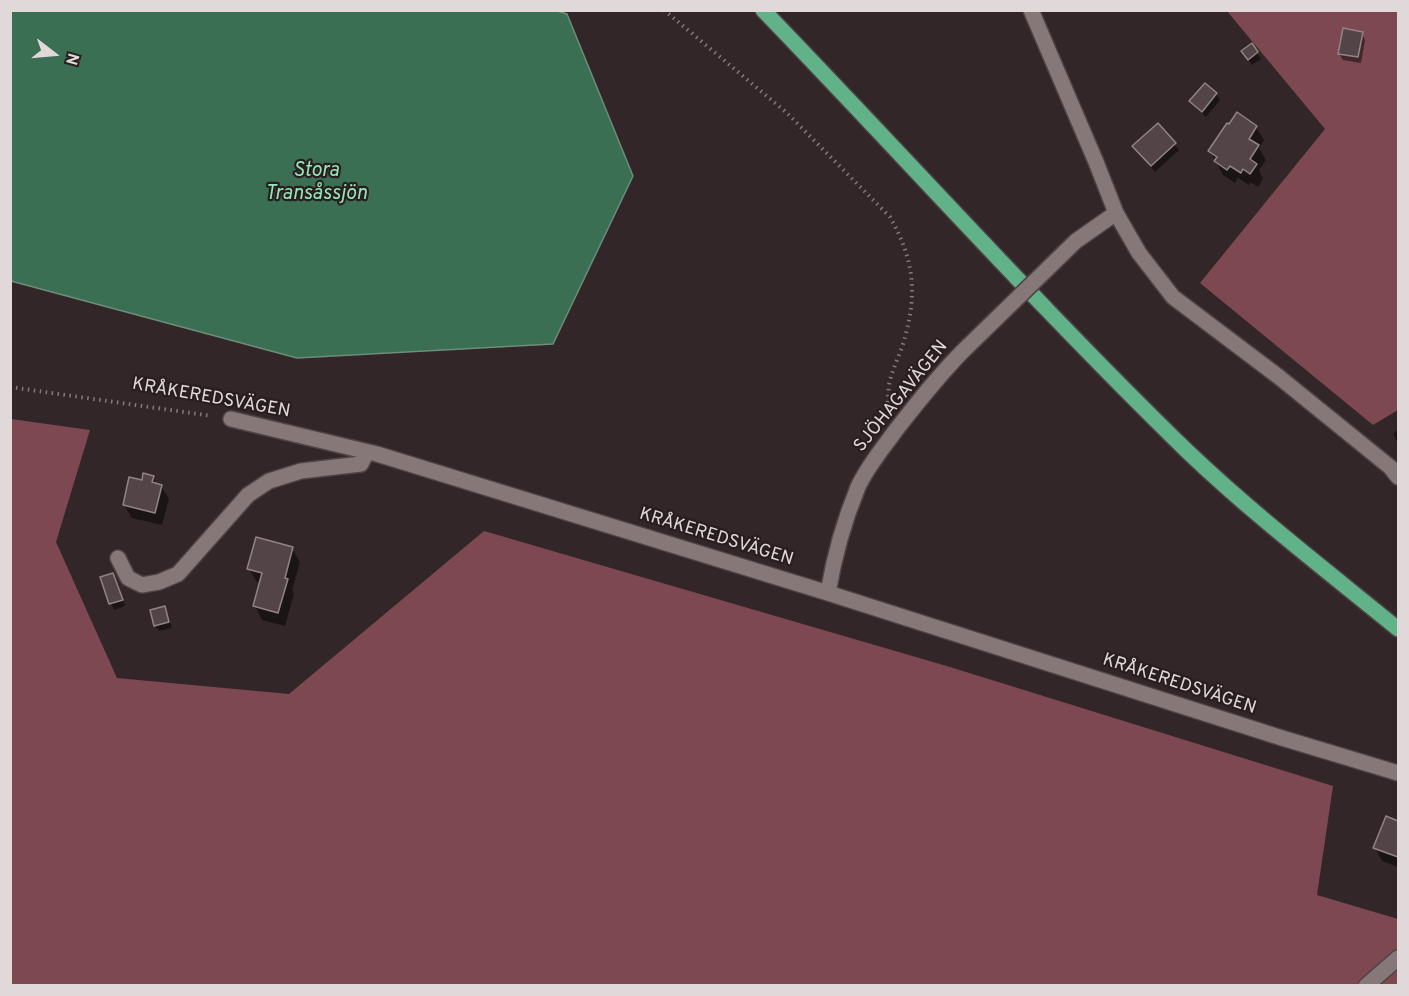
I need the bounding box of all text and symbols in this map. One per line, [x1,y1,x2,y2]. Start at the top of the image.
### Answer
north arrow [24,24,84,84]
text: N [60,51,83,67]
water label: Stora Transåssjön [265,160,367,207]
street label: SJÖHAGAVÄGEN [850,337,954,457]
street label: KRÅKEREDSVÄGEN [130,374,292,424]
street label: KRÅKEREDSVÄGEN [636,504,796,572]
street label: KRÅKEREDSVÄGEN [1100,650,1258,720]

